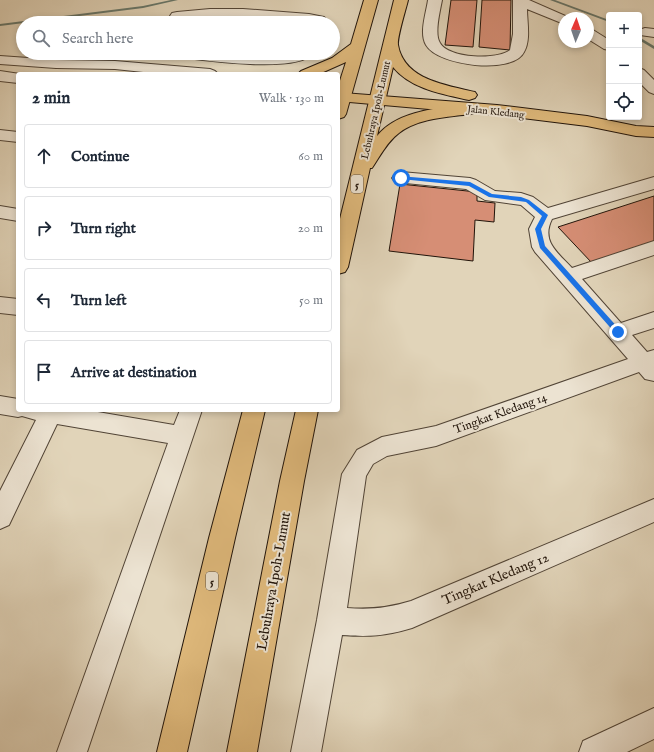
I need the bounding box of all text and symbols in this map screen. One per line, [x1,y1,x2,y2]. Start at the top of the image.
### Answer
north arrow [558,12,594,48]
map controls [606,12,642,120]
button: + [606,12,642,48]
search box [16,16,340,60]
icon: search [30,27,52,49]
text: Search here [62,29,133,48]
button: − [606,48,642,84]
street label: Lebuhraya Ipoh-Lumut [359,59,394,161]
button: locate [606,84,642,120]
text: 2 min [32,88,70,109]
text: Walk · 130 m [259,90,324,107]
street label: Jalan Kledang [466,103,526,122]
icon: ahead [33,145,55,167]
text: Continue [71,147,129,166]
text: 60 m [298,148,323,165]
route start [392,169,410,187]
road number: 5 [351,175,363,193]
icon: right [33,217,55,239]
text: Turn right [71,219,136,238]
text: 20 m [298,220,323,237]
icon: left [33,289,55,311]
text: Turn left [71,291,127,310]
text: 50 m [299,292,323,309]
route end [609,323,627,341]
icon: arrive [33,361,55,383]
text: Arrive at destination [71,363,197,382]
street label: Tingkat Kledang 14 [452,390,549,437]
street label: Lebuhraya Ipoh-Lumut [253,510,295,652]
street label: Tingkat Kledang 12 [439,548,552,610]
road number: 5 [206,572,218,590]

